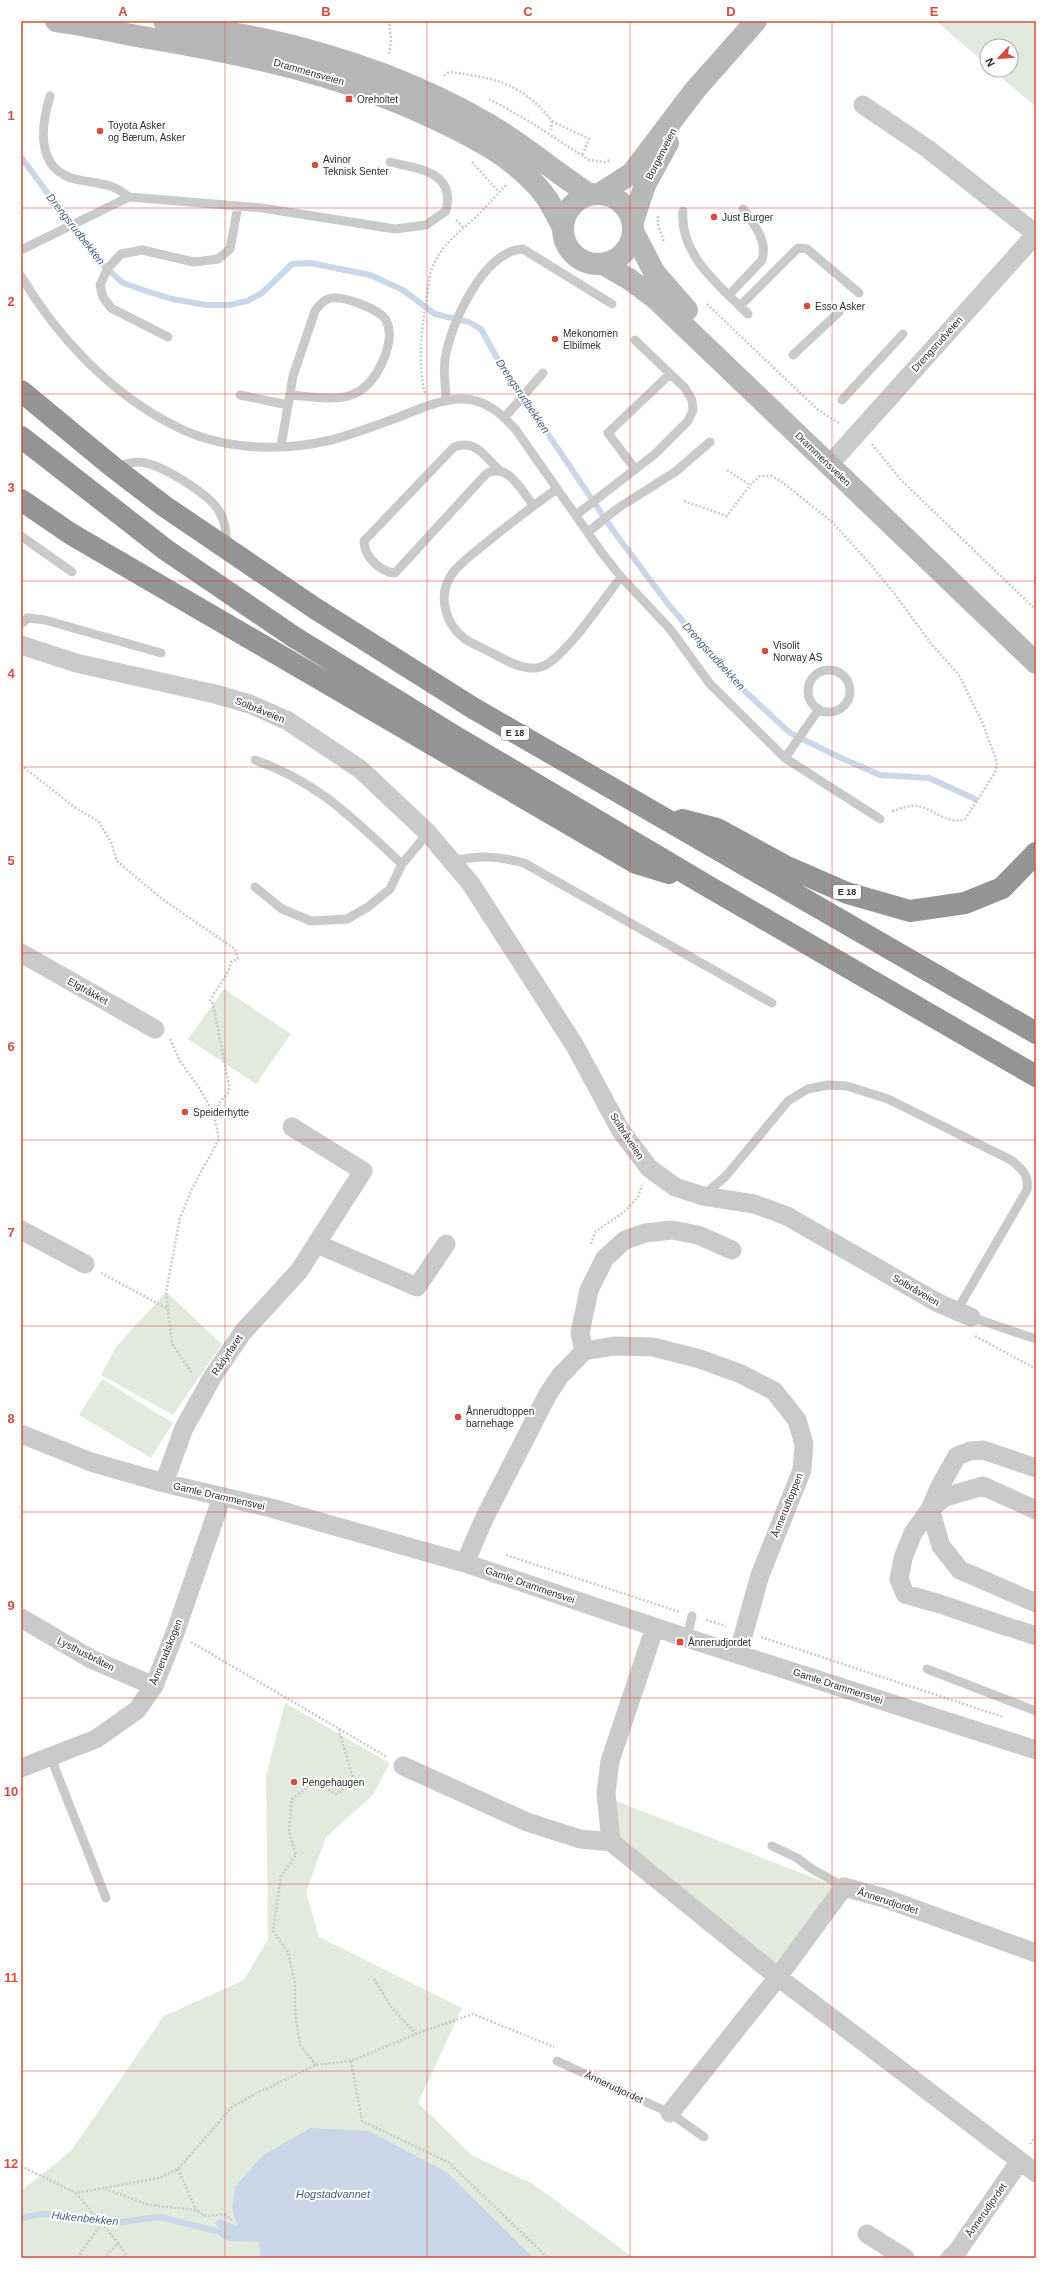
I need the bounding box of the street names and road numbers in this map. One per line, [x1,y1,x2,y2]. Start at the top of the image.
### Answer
street label: Drammensveien [272,57,346,87]
street label: Borgenveien [643,126,679,182]
street label: Drengsrudveien [909,314,965,374]
street label: Drammensveien [793,430,853,488]
street label: Solbråveien [233,695,287,725]
road number: E 18 [501,726,529,740]
road number: E 18 [833,885,861,899]
street label: Elgtråkket [66,975,110,1007]
street label: Solbråveien [608,1111,646,1161]
street label: Solbråveien [890,1272,942,1308]
street label: Rådyrfaret [209,1332,245,1377]
street label: Ånnerudtoppen [768,1471,805,1539]
street label: Gamle Drammensvei [172,1480,266,1512]
street label: Gamle Drammensvei [484,1565,576,1605]
street label: Ånnerudskogen [147,1617,184,1687]
street label: Lysthusbråten [56,1635,116,1673]
street label: Gamle Drammensvei [792,1666,884,1706]
street label: Ånnerudjordet [856,1885,920,1916]
street label: Ånnerudjordet [583,2068,645,2105]
street label: Ånnerudjordet [963,2180,1009,2239]

